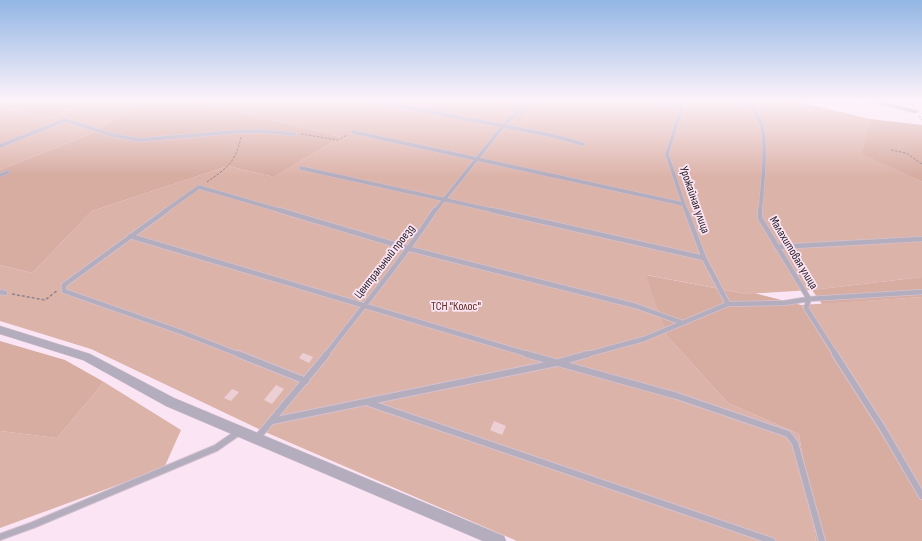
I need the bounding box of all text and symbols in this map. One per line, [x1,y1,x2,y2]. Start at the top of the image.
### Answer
street label: Урожайная улица [676,164,712,236]
street label: Малахитовая улица [766,214,820,292]
street label: Центральный проезд [352,222,418,302]
park label: ТСН "Колос" [431,300,481,314]

